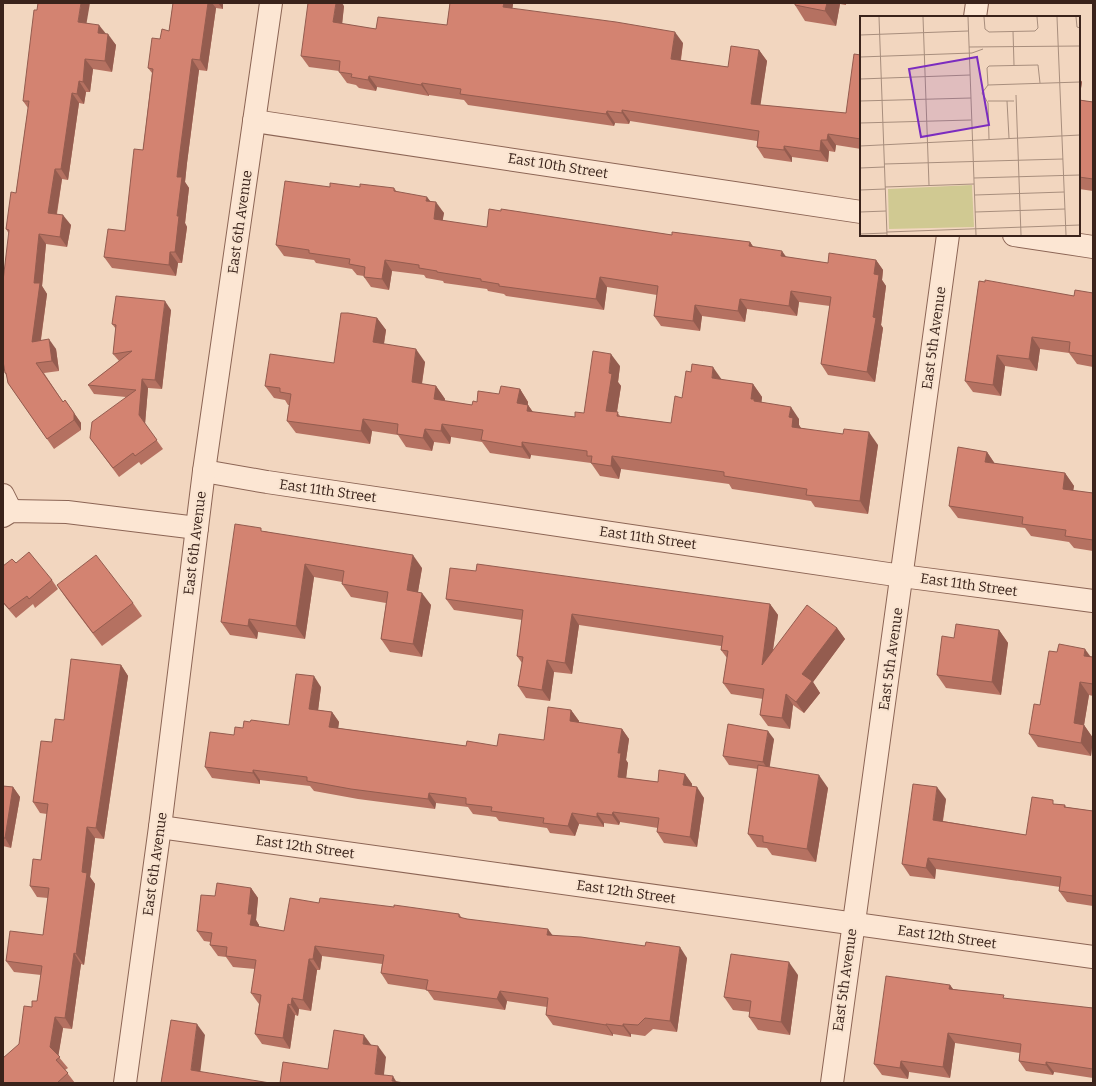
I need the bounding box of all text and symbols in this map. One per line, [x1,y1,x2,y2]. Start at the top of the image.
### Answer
inset map [860,16,1080,236]
street label: East 10th Street [507,150,609,182]
street label: East 6th Avenue [224,169,256,275]
street label: East 5th Avenue [918,285,950,391]
street label: East 11th Street [278,476,378,506]
street label: East 6th Avenue [180,490,210,596]
street label: East 11th Street [598,523,698,553]
street label: East 11th Street [919,570,1019,600]
street label: East 5th Avenue [875,606,907,712]
street label: East 6th Avenue [139,811,171,917]
street label: East 12th Street [254,832,356,862]
street label: East 12th Street [575,877,677,907]
street label: East 12th Street [896,922,998,952]
street label: East 5th Avenue [829,927,861,1033]

